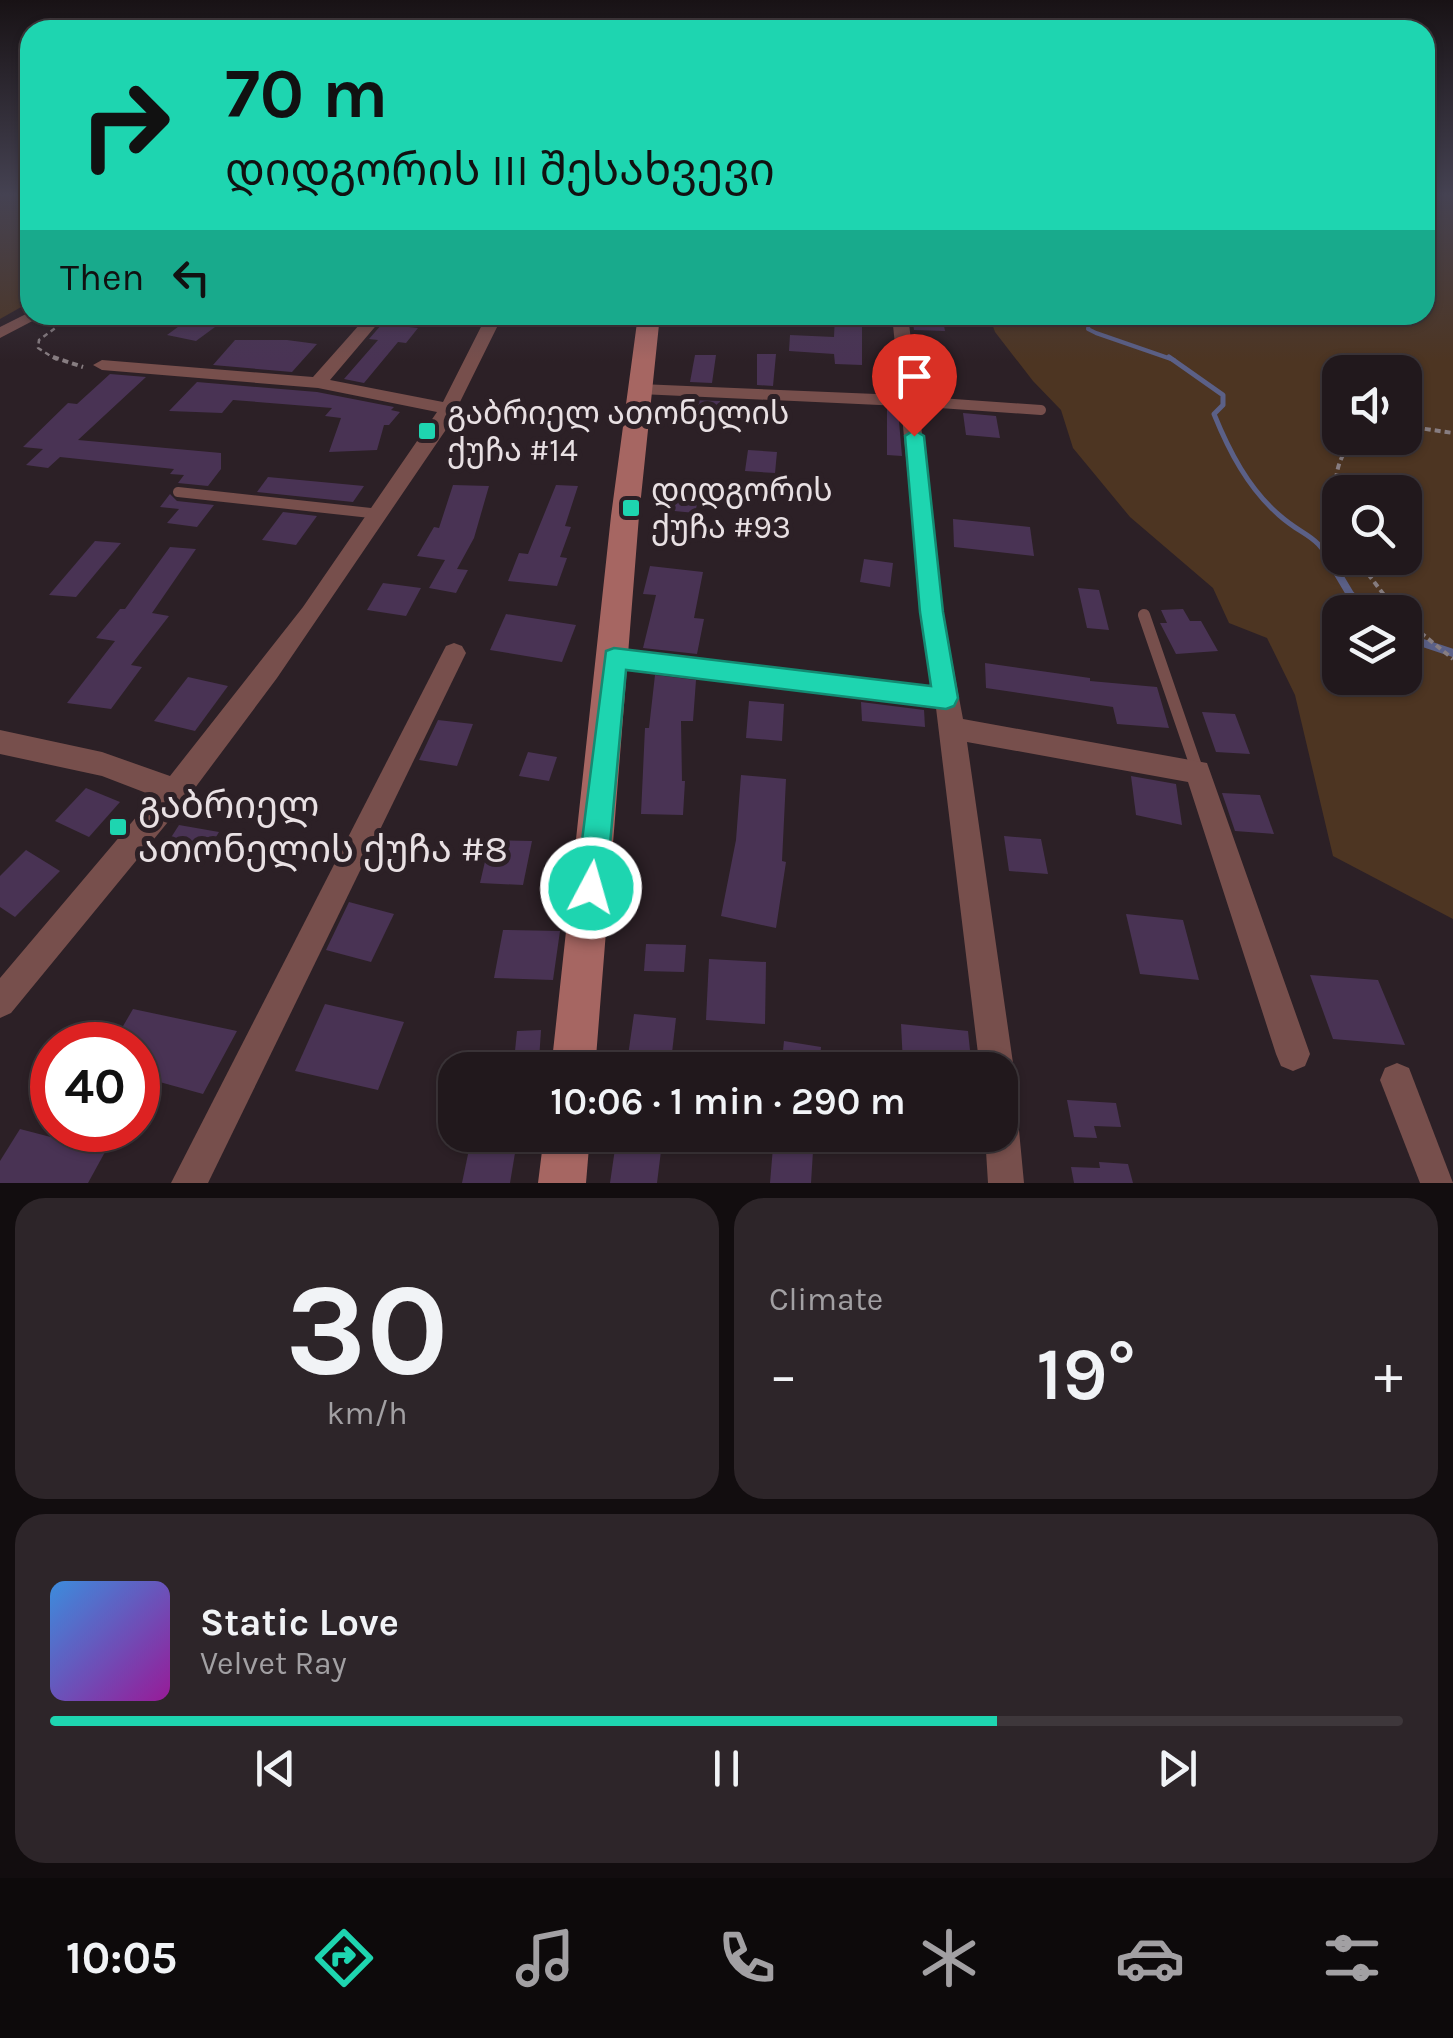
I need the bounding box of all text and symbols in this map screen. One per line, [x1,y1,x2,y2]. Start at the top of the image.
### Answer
text: 70 m [225,53,388,135]
icon: right [60,60,190,190]
text: დიდგორის III შესახვევი [225,144,775,196]
icon: left [164,250,219,305]
text: Then [60,255,144,300]
pin [872,334,957,437]
icon: arrive [887,349,942,404]
map controls [1322,355,1422,695]
button: sound [1322,355,1422,455]
place label: გაბრიელ ათონელის ქუჩა #14 [447,395,789,469]
marker: გაბრიელ ათონელის ქუჩა #14 [416,420,438,442]
place label: დიდგორის ქუჩა #93 [651,472,833,546]
button: search [1322,475,1422,575]
marker: დიდგორის ქუჩა #93 [620,497,642,519]
button: layers [1322,595,1422,695]
place label: გაბრიელ ათონელის ქუჩა #8 [138,783,508,872]
marker: გაბრიელ ათონელის ქუჩა #8 [107,816,129,838]
position arrow [539,836,643,940]
speed limit sign: 40 [30,1022,160,1152]
text: 10:06 · 1 min · 290 m [550,1079,906,1124]
text: 30 [285,1254,449,1406]
text: Climate [769,1281,883,1318]
text: 19° [1036,1330,1136,1418]
text: − [769,1343,798,1407]
text: + [1374,1343,1403,1407]
text: km/h [326,1395,408,1432]
text: Static Love [200,1600,399,1645]
text: Velvet Ray [200,1645,347,1682]
icon: previous [248,1741,303,1796]
icon: pause [699,1741,754,1796]
icon: next [1150,1741,1205,1796]
icon: directions [309,1923,379,1993]
icon: music [510,1923,580,1993]
icon: phone [712,1923,782,1993]
icon: climate [914,1923,984,1993]
icon: car [1115,1923,1185,1993]
icon: filters [1317,1923,1387,1993]
text: 10:05 [66,1932,177,1984]

